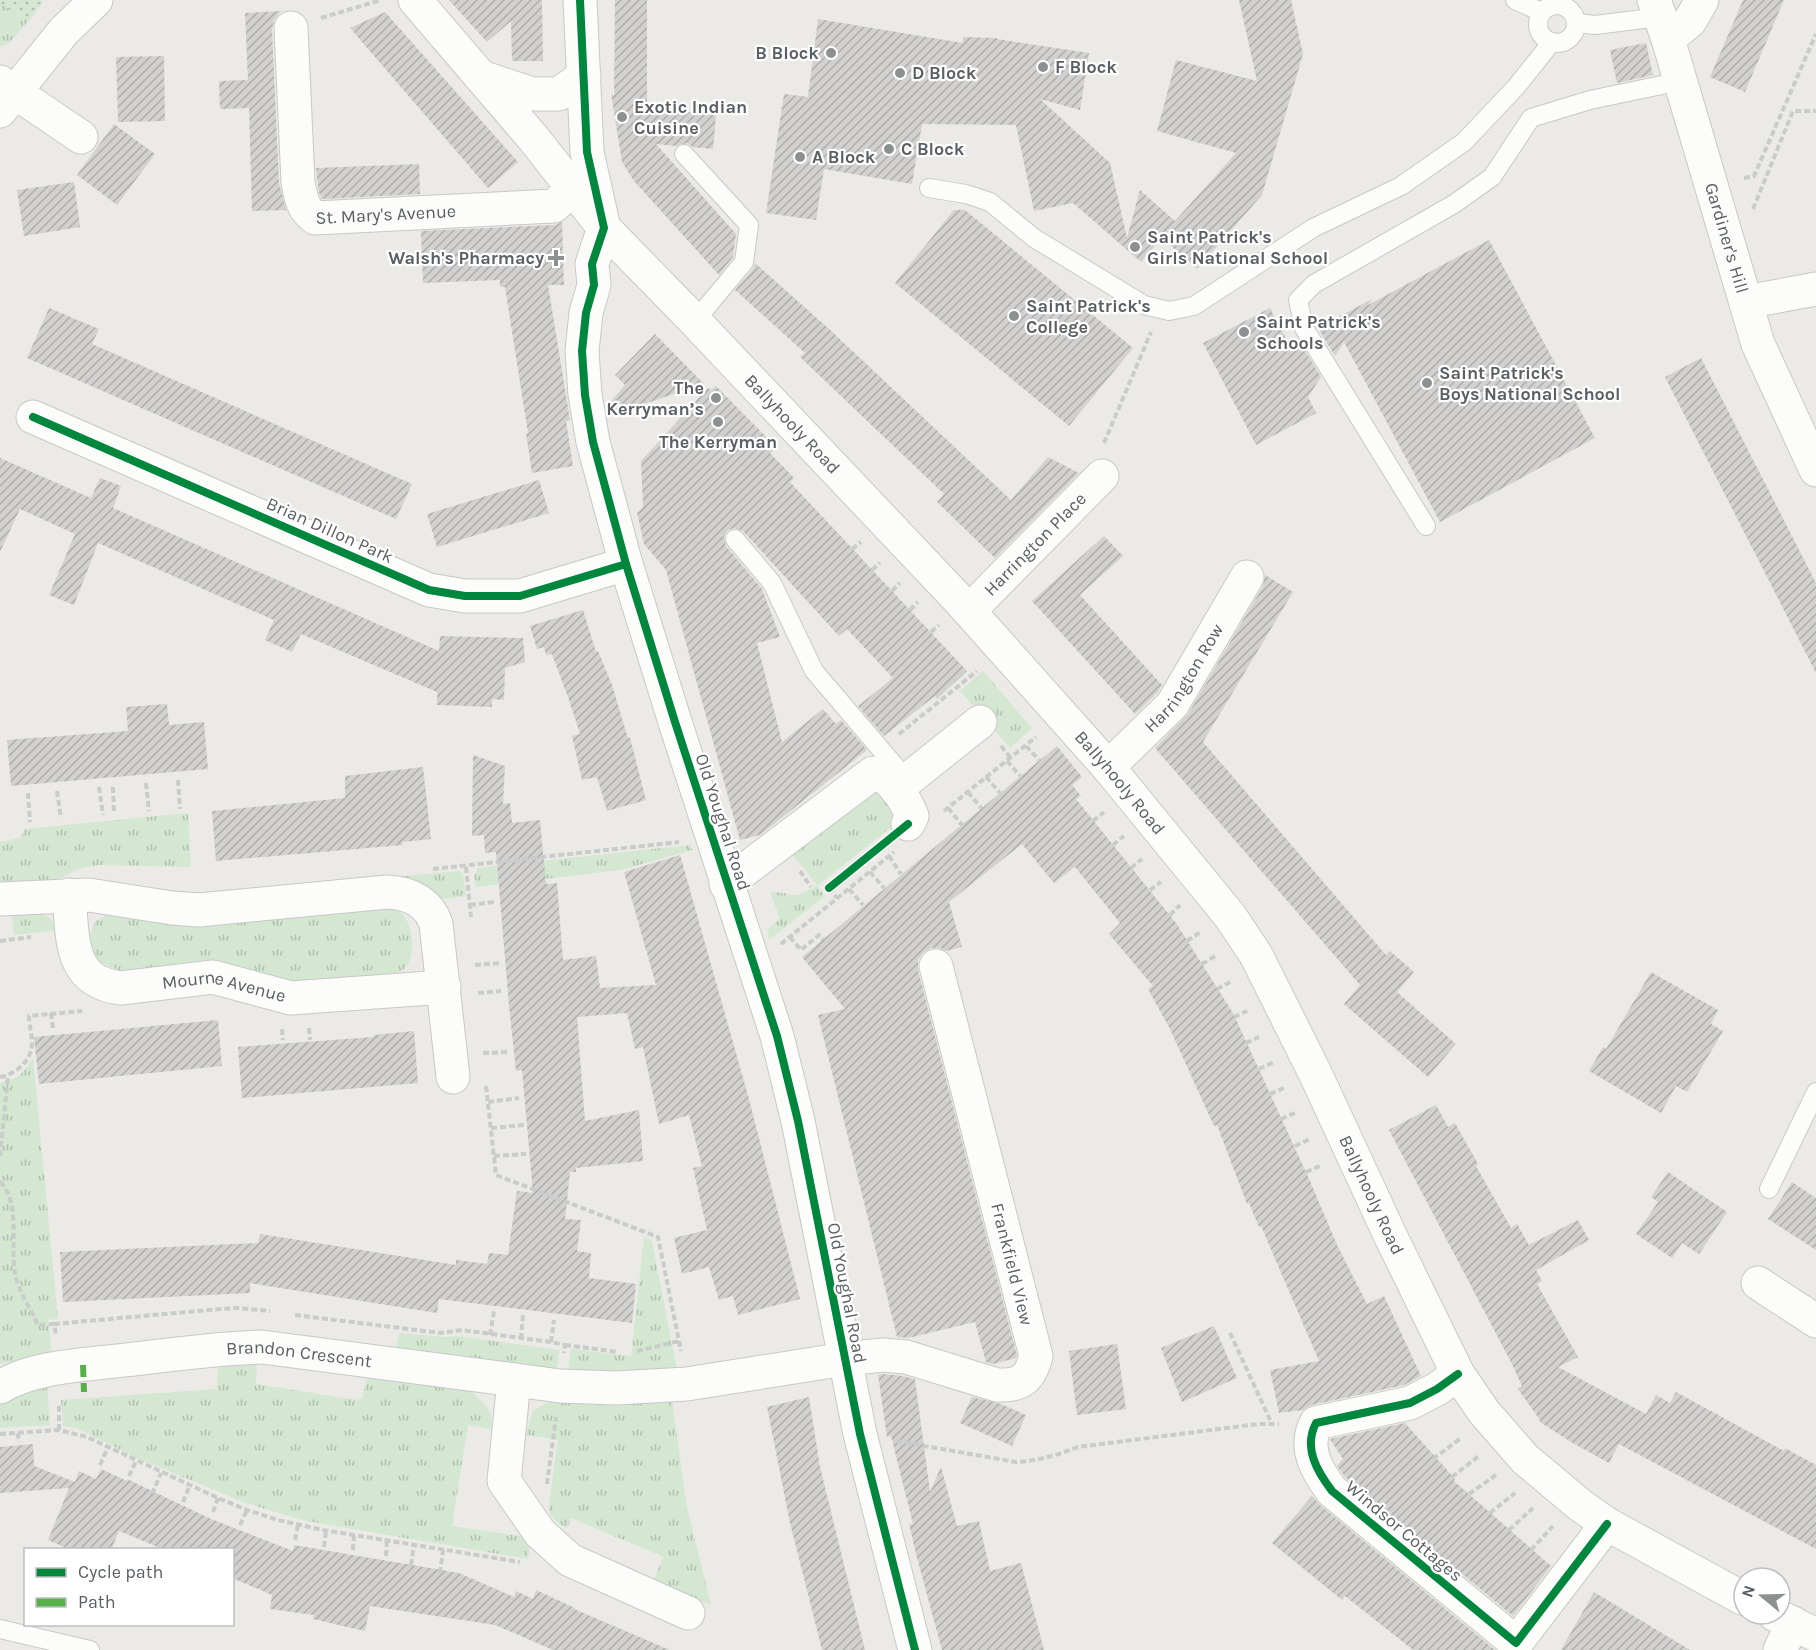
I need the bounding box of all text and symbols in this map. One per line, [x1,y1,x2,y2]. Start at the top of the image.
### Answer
place label: B Block [755,42,819,64]
marker: B Block [824,46,838,60]
place label: F Block [1055,56,1117,78]
marker: F Block [1036,60,1050,74]
place label: D Block [912,62,977,84]
marker: D Block [893,66,907,80]
place label: Exotic Indian Cuisine [634,96,747,139]
marker: Exotic Indian Cuisine [615,110,629,124]
place label: C Block [901,138,965,160]
marker: C Block [882,142,896,156]
place label: A Block [812,146,876,168]
marker: A Block [793,150,807,164]
street label: Gardiner's Hill [1700,180,1753,296]
street label: St. Mary's Avenue [315,200,457,229]
place label: Saint Patrick's Girls National School [1147,226,1328,269]
marker: Saint Patrick's Girls National School [1128,240,1142,254]
place label: Walsh's Pharmacy [388,247,544,269]
marker: Walsh's Pharmacy [549,251,563,265]
place label: Saint Patrick's College [1026,295,1151,338]
marker: Saint Patrick's College [1007,309,1021,323]
place label: Saint Patrick's Schools [1256,311,1381,354]
marker: Saint Patrick's Schools [1237,325,1251,339]
place label: Saint Patrick's Boys National School [1439,362,1620,405]
street label: Ballyhooly Road [740,369,845,479]
marker: Saint Patrick's Boys National School [1420,376,1434,390]
place label: The Kerryman’s [606,377,704,420]
marker: The Kerryman’s [709,391,723,405]
marker: The Kerryman [711,415,725,429]
place label: The Kerryman [659,431,777,453]
street label: Harrington Place [979,488,1091,600]
street label: Brian Dillon Park [263,492,397,568]
street label: Harrington Row [1139,620,1228,737]
street label: Ballyhooly Road [1070,726,1170,839]
street label: Old Youghal Road [690,751,756,893]
street label: Mourne Avenue [161,966,288,1007]
street label: Ballyhooly Road [1334,1132,1409,1258]
street label: Frankfield View [986,1201,1038,1327]
street label: Old Youghal Road [823,1221,871,1365]
street label: Brandon Crescent [225,1336,373,1372]
street label: Windsor Cottages [1341,1476,1467,1586]
legend [24,1548,234,1626]
text: Cycle path [78,1561,163,1583]
north arrow [1732,1566,1792,1626]
text: N [1737,1583,1759,1600]
text: Path [78,1591,116,1613]

